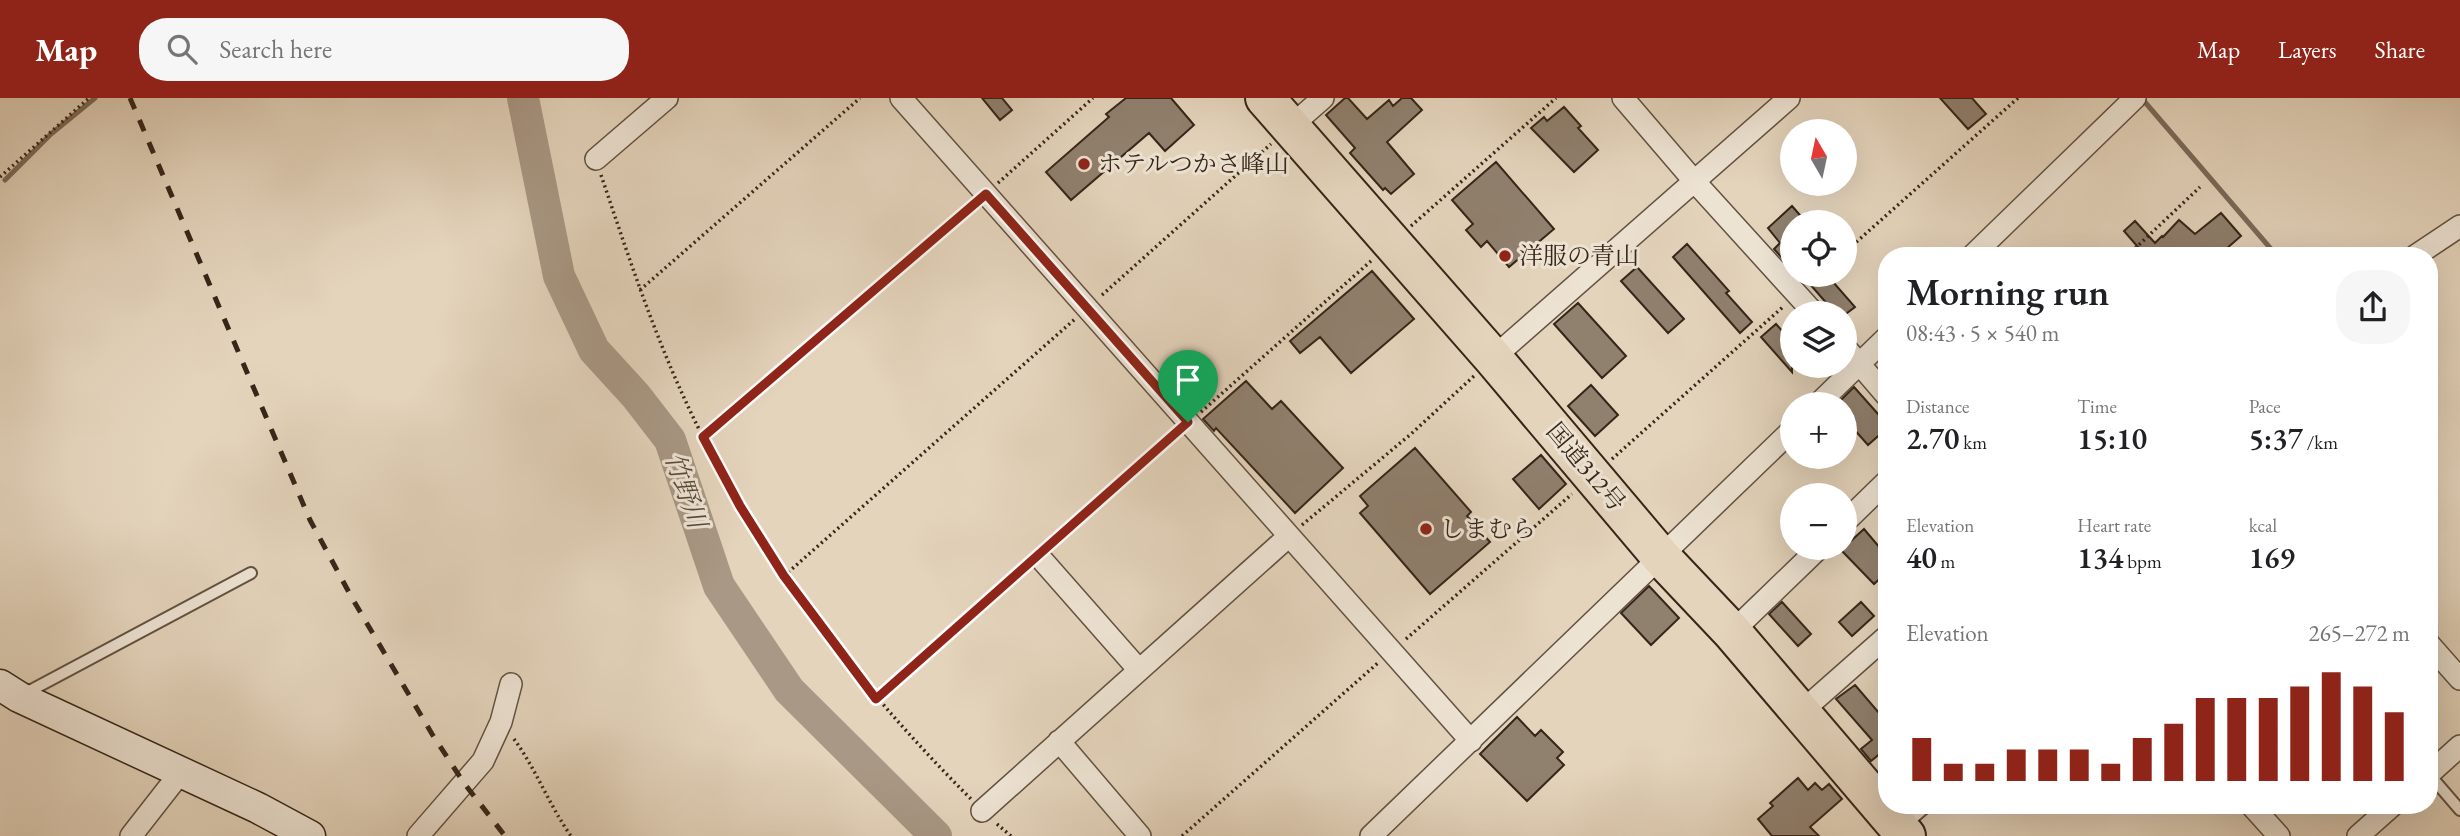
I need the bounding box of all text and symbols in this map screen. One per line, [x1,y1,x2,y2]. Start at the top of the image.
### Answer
search box [139,18,629,81]
text: Map [35,28,97,71]
icon: search [163,30,201,68]
text: Search here [219,32,332,66]
text: Map [2197,34,2240,65]
text: Layers [2278,34,2337,65]
text: Share [2375,34,2425,65]
north arrow [1780,119,1857,196]
map controls [1780,119,1857,560]
place label: ホテルつかさ峰山 [1098,148,1289,179]
marker: ホテルつかさ峰山 [1076,156,1092,172]
button: locate [1780,210,1857,287]
place label: 洋服の青山 [1519,240,1639,271]
marker: 洋服の青山 [1497,248,1513,264]
text: Morning run [1906,267,2109,316]
button: share [2336,270,2410,344]
button: layers [1780,301,1857,378]
text: 08:43 · 5 × 540 m [1906,318,2059,348]
pin [1158,350,1218,422]
icon: arrive [1169,361,1207,399]
button: + [1780,392,1857,469]
text: Distance [1906,394,1969,419]
text: Time [2077,394,2117,419]
text: Pace [2249,394,2281,419]
street label: 国道312号 [1540,416,1633,517]
text: 2.70 [1906,419,1959,458]
text: 15:10 [2077,419,2147,458]
text: 5:37 [2249,419,2303,458]
text: km [1959,430,1987,455]
text: /km [2303,430,2338,455]
water label: 竹野川 [657,448,716,535]
button: − [1780,483,1857,560]
place label: しまむら [1440,513,1536,544]
text: Elevation [1906,513,1974,538]
text: Heart rate [2077,513,2151,538]
text: kcal [2249,513,2277,538]
marker: しまむら [1418,521,1434,537]
text: 40 [1906,538,1937,577]
text: 134 [2077,538,2124,577]
text: 169 [2249,538,2295,577]
text: m [1937,549,1955,574]
text: bpm [2124,549,2162,574]
text: Elevation [1906,618,1989,648]
text: 265–272 m [2309,618,2410,648]

